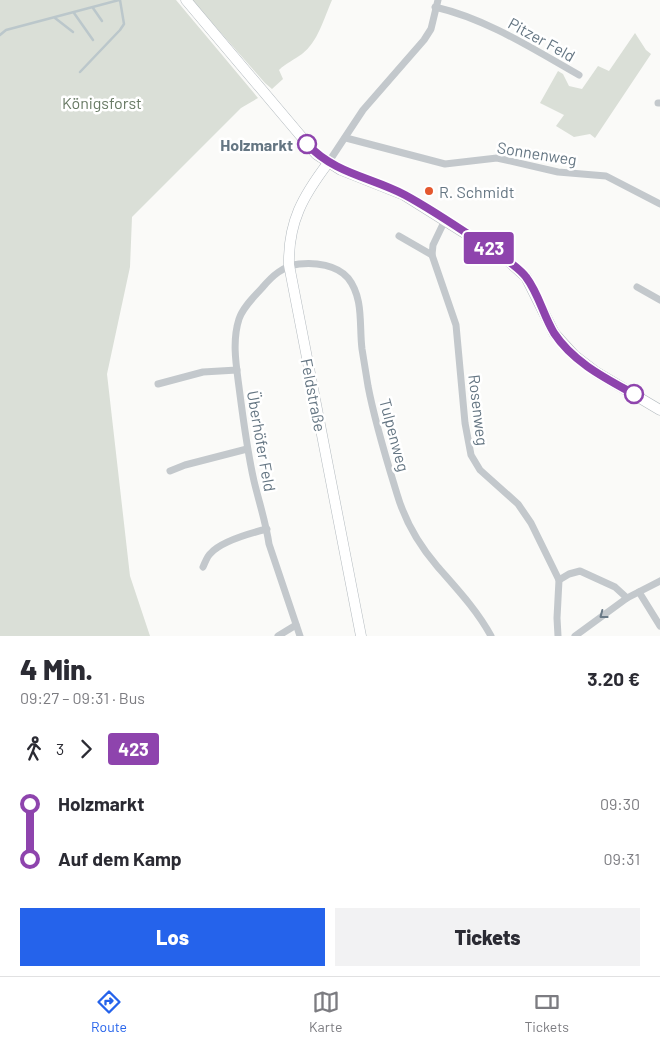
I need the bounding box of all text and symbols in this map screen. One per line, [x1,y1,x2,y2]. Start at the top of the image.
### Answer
street label: Pitzer Feld [505,13,579,65]
park label: Königsforst [62,93,142,112]
marker: Holzmarkt [297,134,317,154]
place label: Holzmarkt [220,135,293,154]
street label: Sonnenweg [496,137,578,169]
place label: R. Schmidt [439,182,515,201]
marker: R. Schmidt [423,185,435,197]
line badge: 423 [460,232,518,264]
text: 423 [474,237,504,259]
street label: Feldstraße [298,357,330,433]
street label: Rosenweg [465,373,493,447]
unlabelled marker [624,384,644,404]
street label: Überhöfer Feld [244,389,280,493]
street label: Tulpenweg [376,396,414,474]
one-way arrow [599,609,609,618]
text: 4 Min. [20,652,93,686]
text: 3.20 € [587,667,640,690]
text: 09:27 – 09:31 · Bus [20,688,145,707]
icon: walk [20,735,48,763]
icon: forward [72,735,100,763]
text: 423 [118,738,149,760]
text: 3 [56,739,64,758]
text: Holzmarkt [58,792,144,815]
text: 09:30 [600,794,640,813]
text: Auf dem Kamp [58,847,182,870]
text: 09:31 [603,849,640,868]
button: Los [20,908,325,966]
button: Tickets [335,908,640,966]
tab: Route [91,988,127,1035]
tab: Karte [309,988,342,1035]
tab: Tickets [524,988,569,1035]

